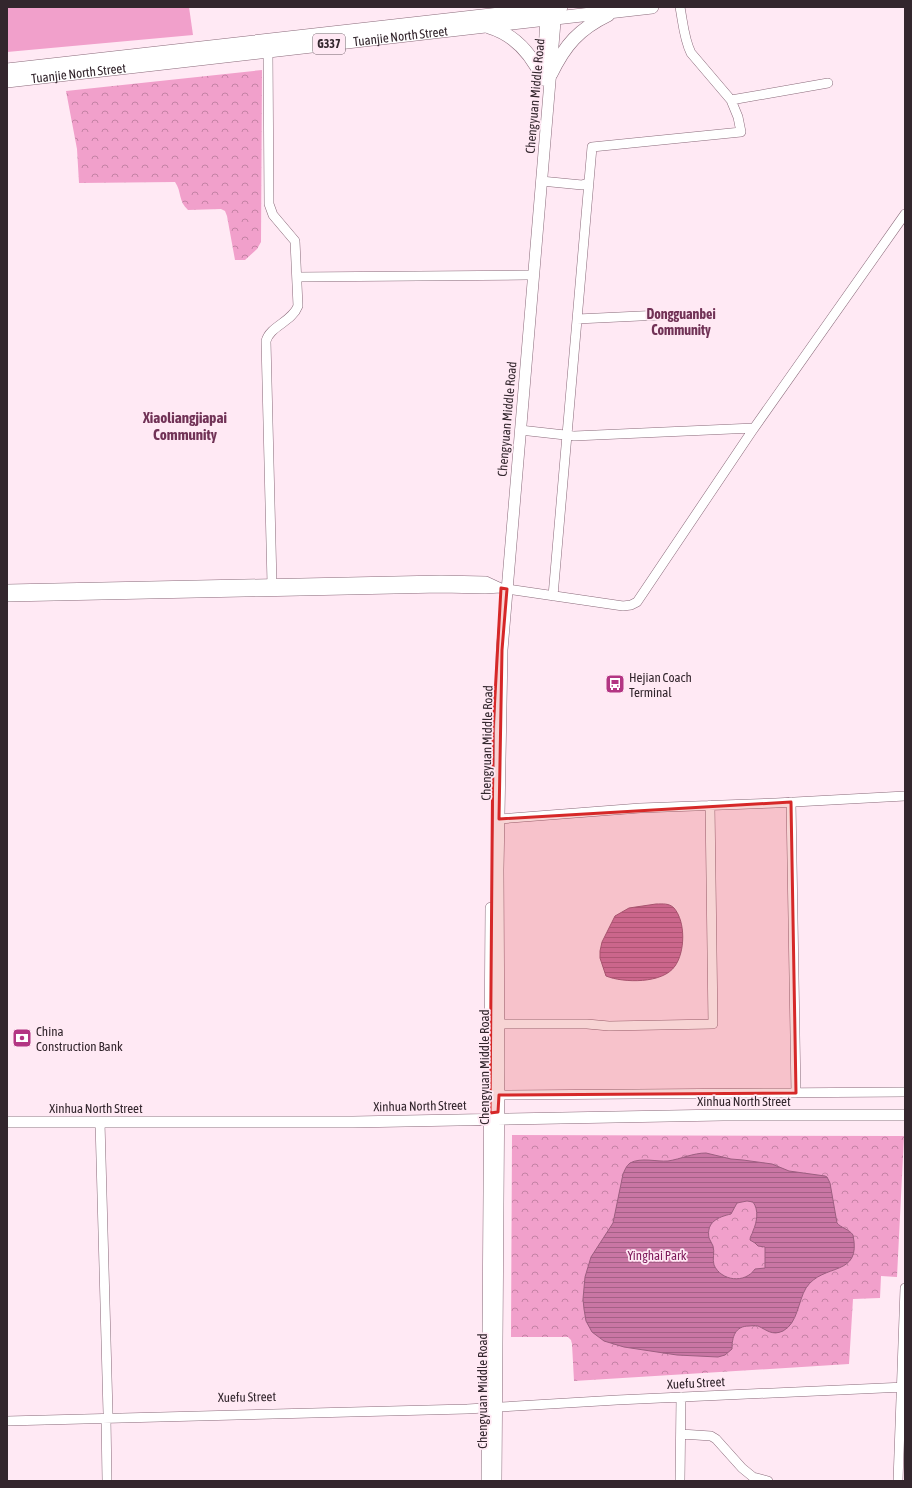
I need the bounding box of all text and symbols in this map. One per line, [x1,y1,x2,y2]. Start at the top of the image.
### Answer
street label: Tuanjie North Street [352,23,449,49]
road number: G337 [313,34,345,54]
street label: Chengyuan Middle Road [522,38,548,154]
street label: Tuanjie North Street [30,60,127,86]
district label: Dongguanbei Community [646,306,716,338]
street label: Chengyuan Middle Road [494,361,520,477]
district label: Xiaoliangjiapai Community [142,409,227,443]
place label: Hejian Coach Terminal [629,670,692,700]
bus stop icon: Hejian Coach Terminal [604,673,626,695]
street label: Chengyuan Middle Road [478,685,496,801]
street label: Chengyuan Middle Road [477,1009,492,1125]
place label: China Construction Bank [36,1024,123,1054]
bank icon: China Construction Bank [11,1027,33,1049]
street label: Xinhua North Street [697,1094,791,1109]
street label: Xinhua North Street [373,1098,467,1114]
street label: Xinhua North Street [49,1101,143,1116]
park label: Yinghai Park [627,1248,687,1263]
street label: Chengyuan Middle Road [475,1333,490,1449]
street label: Xuefu Street [667,1374,726,1392]
street label: Xuefu Street [218,1389,276,1405]

